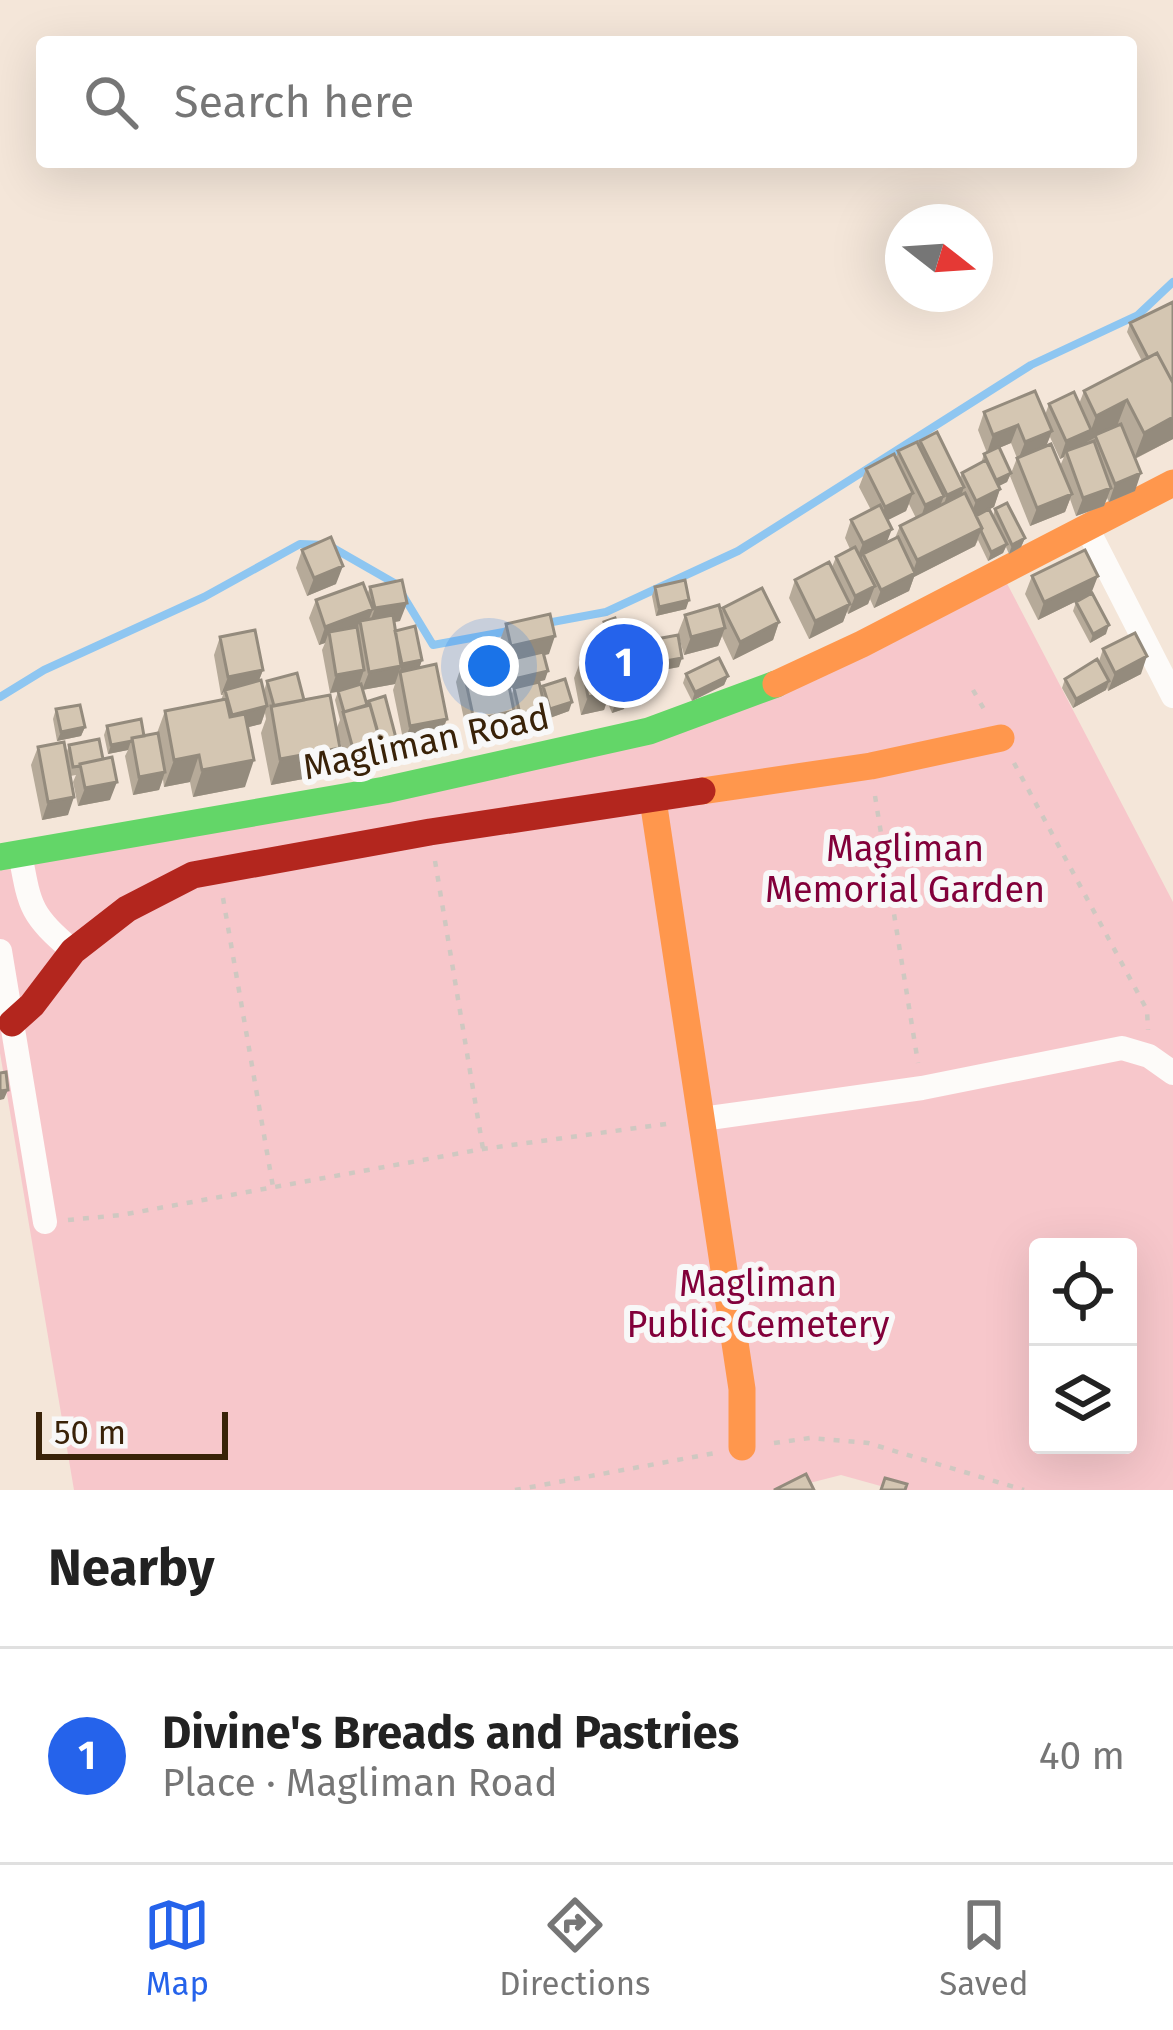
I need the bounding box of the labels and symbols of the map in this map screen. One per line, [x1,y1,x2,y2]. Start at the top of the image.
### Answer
north arrow [885,204,993,312]
pin: 1 [585,618,663,708]
your location [459,636,519,696]
street label: Magliman Road [299,694,553,790]
park label: Magliman Memorial Garden [765,827,1045,912]
park label: Magliman Public Cemetery [627,1262,890,1347]
scale bar [36,1406,228,1459]

